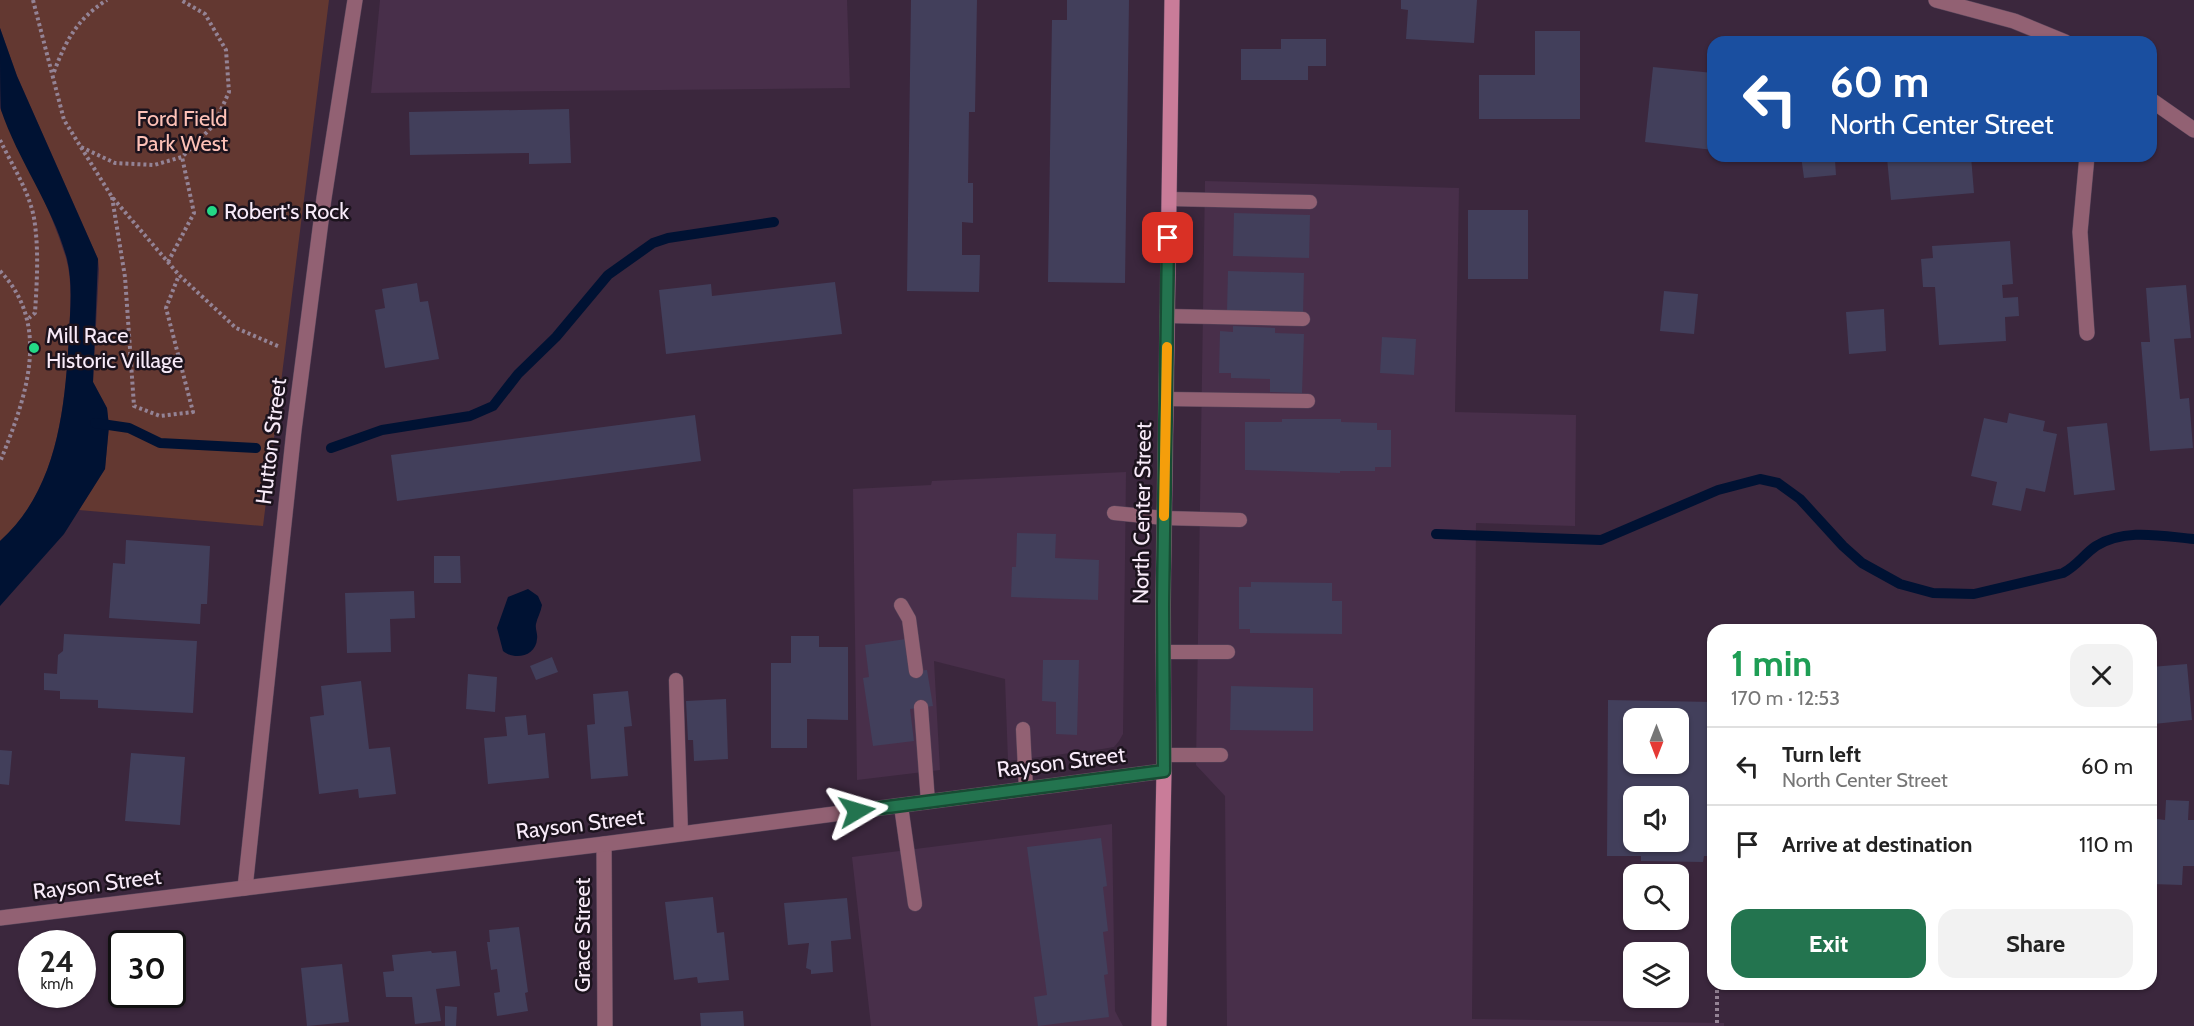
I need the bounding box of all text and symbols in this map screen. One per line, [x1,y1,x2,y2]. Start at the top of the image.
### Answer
text: 60 m [1830,56,1929,108]
icon: left [1731,60,1809,138]
park label: Ford Field Park West [136,105,229,157]
text: North Center Street [1830,108,2054,141]
place label: Robert's Rock [224,198,349,225]
marker: Robert's Rock [205,204,219,218]
pin [1142,212,1193,263]
icon: arrive [1151,221,1184,254]
place label: Mill Race Historic Village [46,322,183,374]
marker: Mill Race Historic Village [27,341,41,355]
street label: Hutton Street [250,376,292,506]
street label: North Center Street [1127,421,1157,604]
text: 1 min [1731,641,1812,685]
button: close [2070,644,2133,707]
text: 170 m · 12:53 [1731,686,1840,710]
north arrow [1623,708,1689,774]
map controls [1623,708,1689,1008]
street label: Rayson Street [995,741,1127,783]
text: Turn left [1782,741,1861,768]
icon: left [1731,750,1764,783]
text: 60 m [2081,753,2133,780]
text: North Center Street [1782,768,1948,792]
position arrow [825,779,889,843]
button: sound [1623,786,1689,852]
street label: Rayson Street [514,803,646,845]
icon: arrive [1731,828,1764,861]
text: Arrive at destination [1782,831,1972,858]
text: 110 m [2079,831,2133,858]
street label: Rayson Street [31,863,163,905]
button: search [1623,864,1689,930]
street label: Grace Street [569,877,596,992]
button: Exit [1731,909,1926,978]
button: Share [1938,909,2133,978]
speed limit sign: 30 [108,930,186,1008]
button: layers [1623,942,1689,1008]
text: 24 [40,943,74,980]
text: km/h [41,975,73,993]

